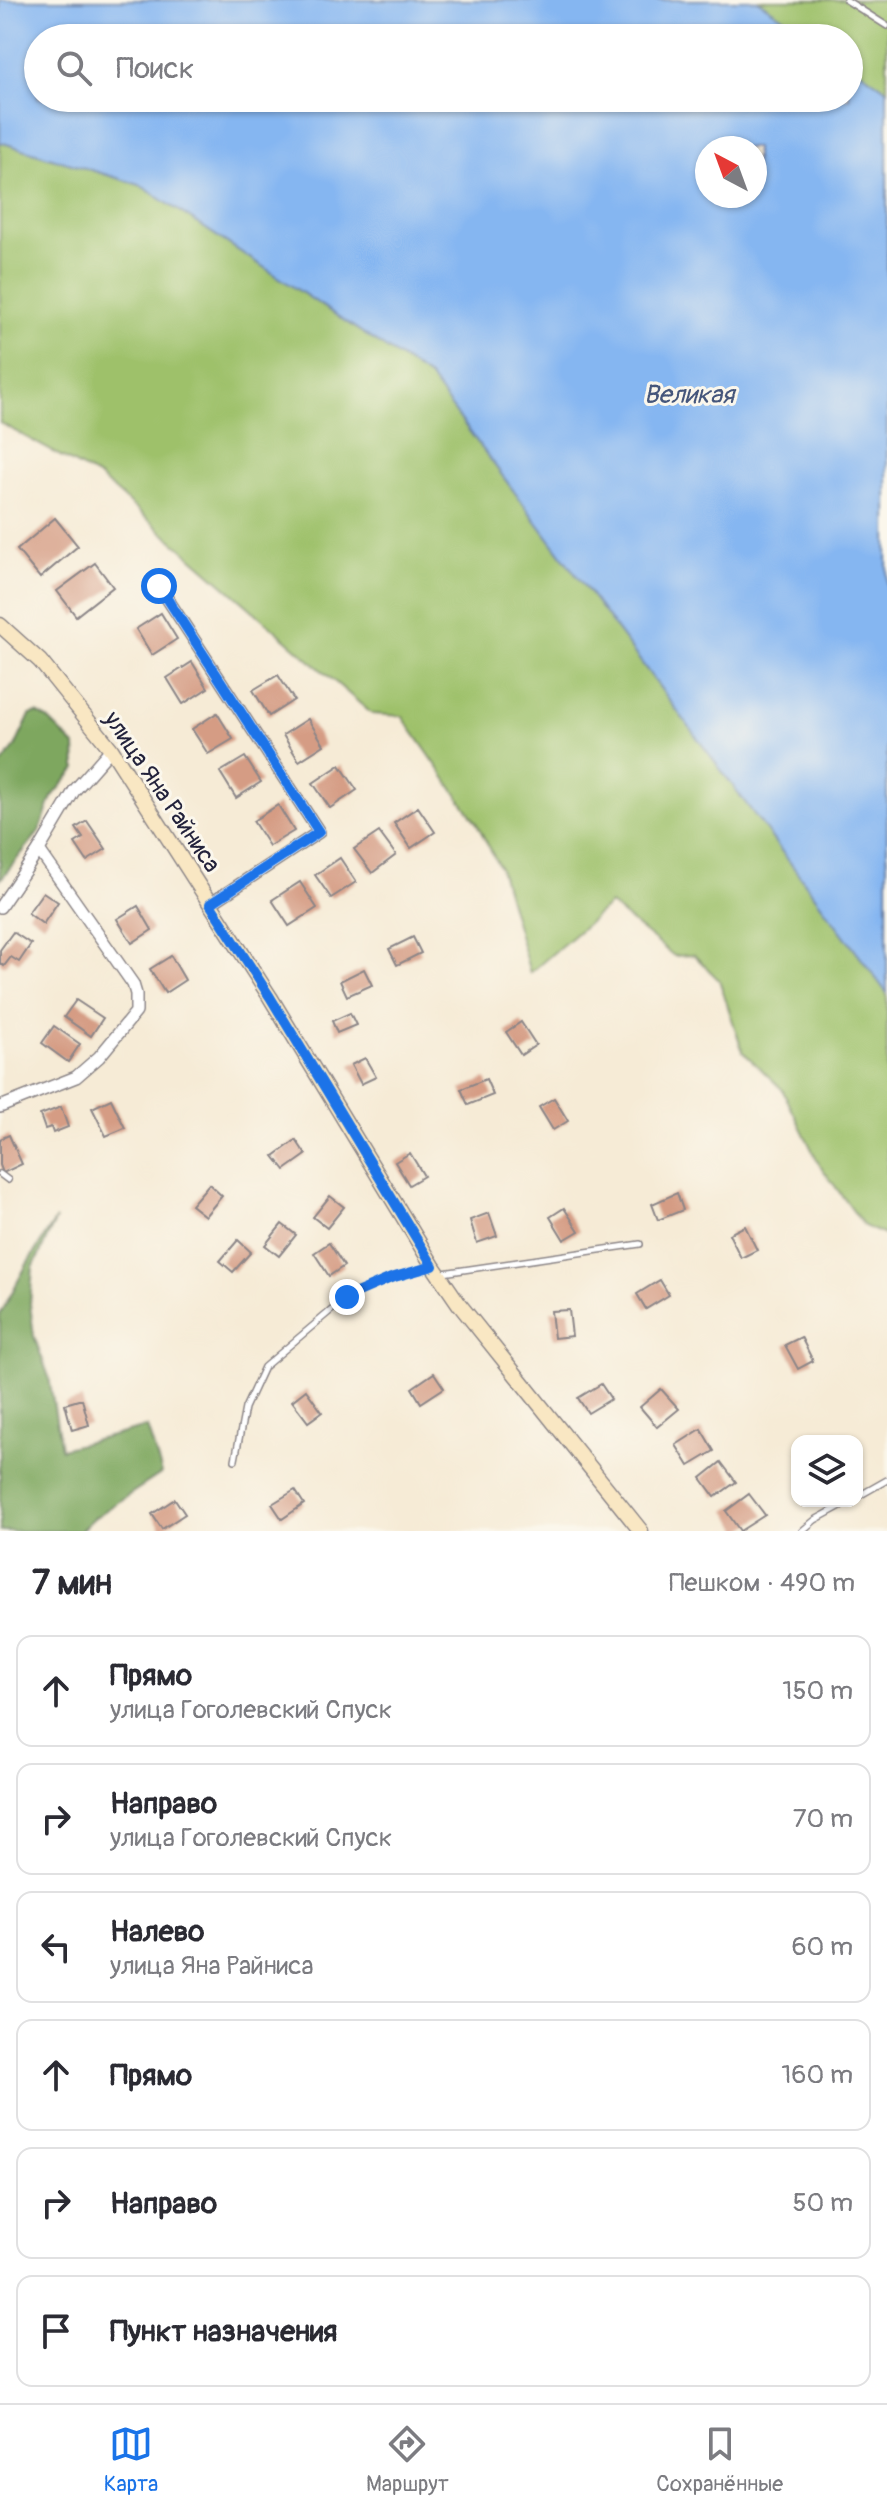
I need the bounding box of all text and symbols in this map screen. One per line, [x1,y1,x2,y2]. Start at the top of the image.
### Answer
search box [24,24,863,112]
icon: search [52,46,96,90]
text: Поиск [116,50,194,87]
north arrow [695,136,767,208]
water label: Великая [644,379,737,411]
route start [141,568,177,604]
street label: улица Яна Райниса [97,705,227,878]
route end [329,1279,365,1315]
map controls [791,1435,863,1507]
button: layers [791,1435,863,1507]
text: 7 мин [32,1562,112,1605]
text: Пешком · 490 m [669,1567,855,1599]
text: Прямо [110,1657,192,1694]
icon: ahead [34,1669,78,1713]
text: 150 m [782,1675,853,1707]
text: улица Гоголевский Спуск [110,1694,392,1726]
text: Направо [110,1785,217,1822]
icon: right [34,1797,78,1841]
text: 70 m [793,1803,853,1835]
text: улица Гоголевский Спуск [110,1822,392,1854]
text: Налево [110,1913,204,1950]
icon: left [34,1925,78,1969]
text: 60 m [791,1931,853,1963]
text: улица Яна Райниса [110,1950,313,1982]
icon: ahead [34,2053,78,2097]
text: Прямо [110,2057,192,2094]
text: 160 m [781,2059,853,2091]
icon: right [34,2181,78,2225]
text: Направо [110,2185,217,2222]
text: 50 m [792,2187,853,2219]
icon: arrive [34,2309,78,2353]
text: Пункт назначения [110,2313,337,2350]
tab: Карта [104,2422,158,2498]
tab: Маршрут [366,2422,449,2498]
tab: Сохранённые [656,2422,783,2498]

